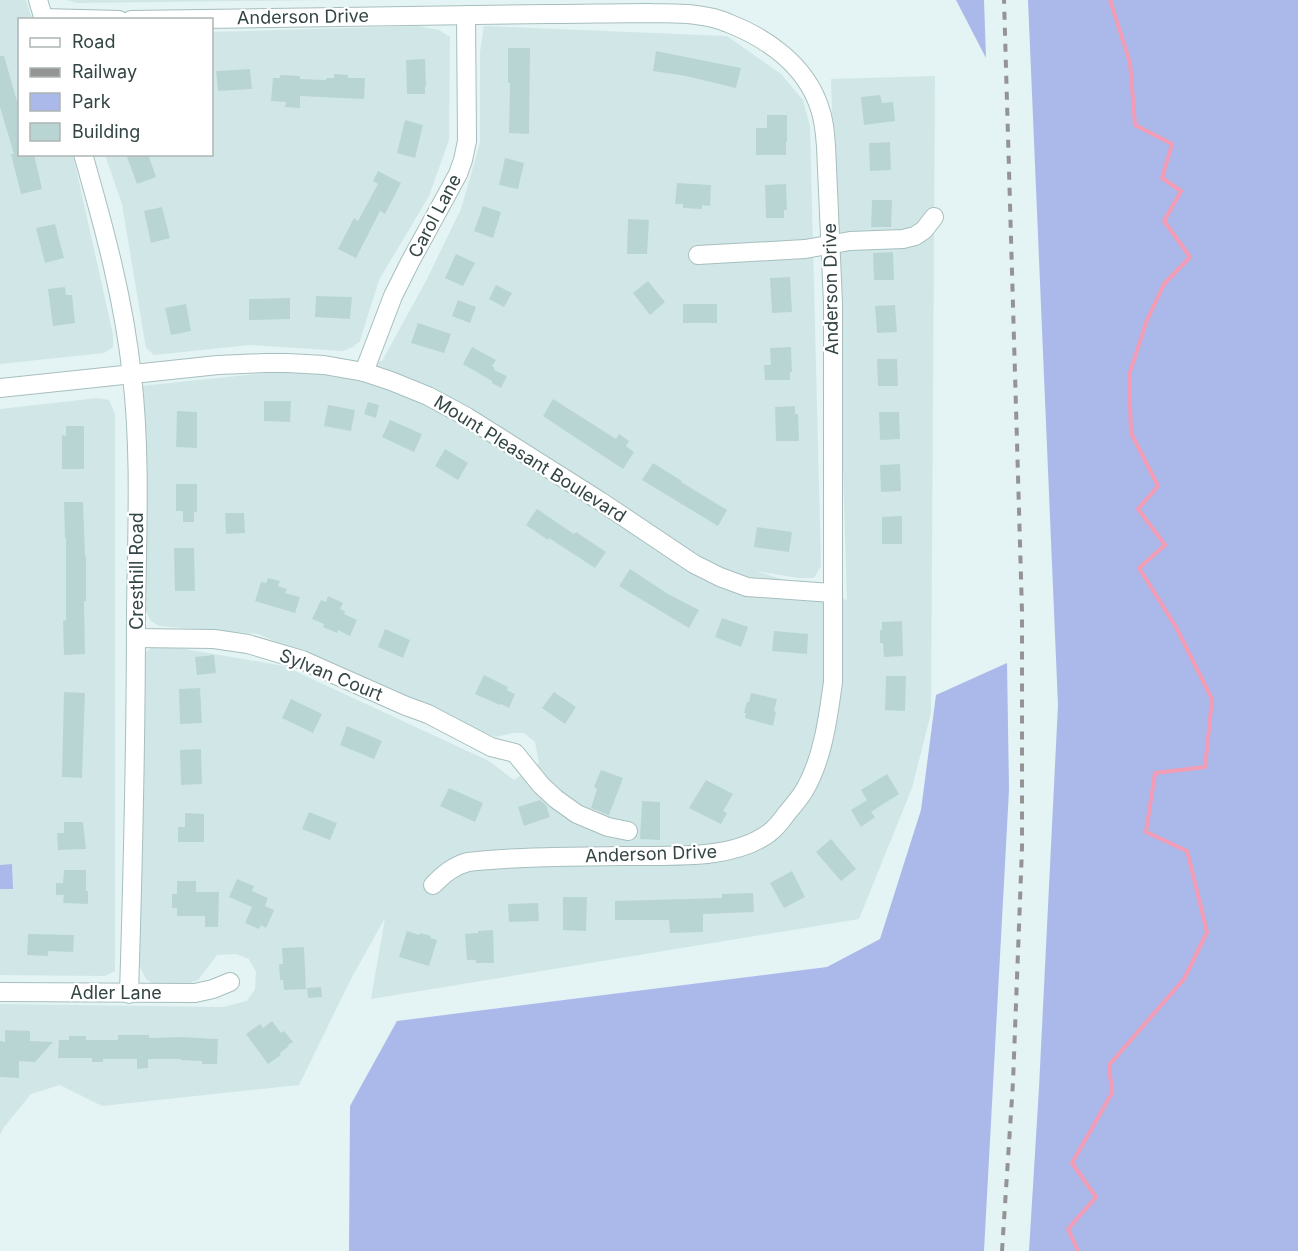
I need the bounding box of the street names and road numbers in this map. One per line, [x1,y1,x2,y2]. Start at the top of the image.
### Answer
street label: Anderson Drive [237,5,369,28]
street label: Carol Lane [404,170,465,261]
street label: Anderson Drive [819,223,842,355]
street label: Mount Pleasant Boulevard [430,391,630,526]
street label: Cresthill Road [126,512,147,630]
street label: Sylvan Court [276,644,386,705]
street label: Anderson Drive [585,841,717,866]
street label: Adler Lane [70,982,162,1003]

